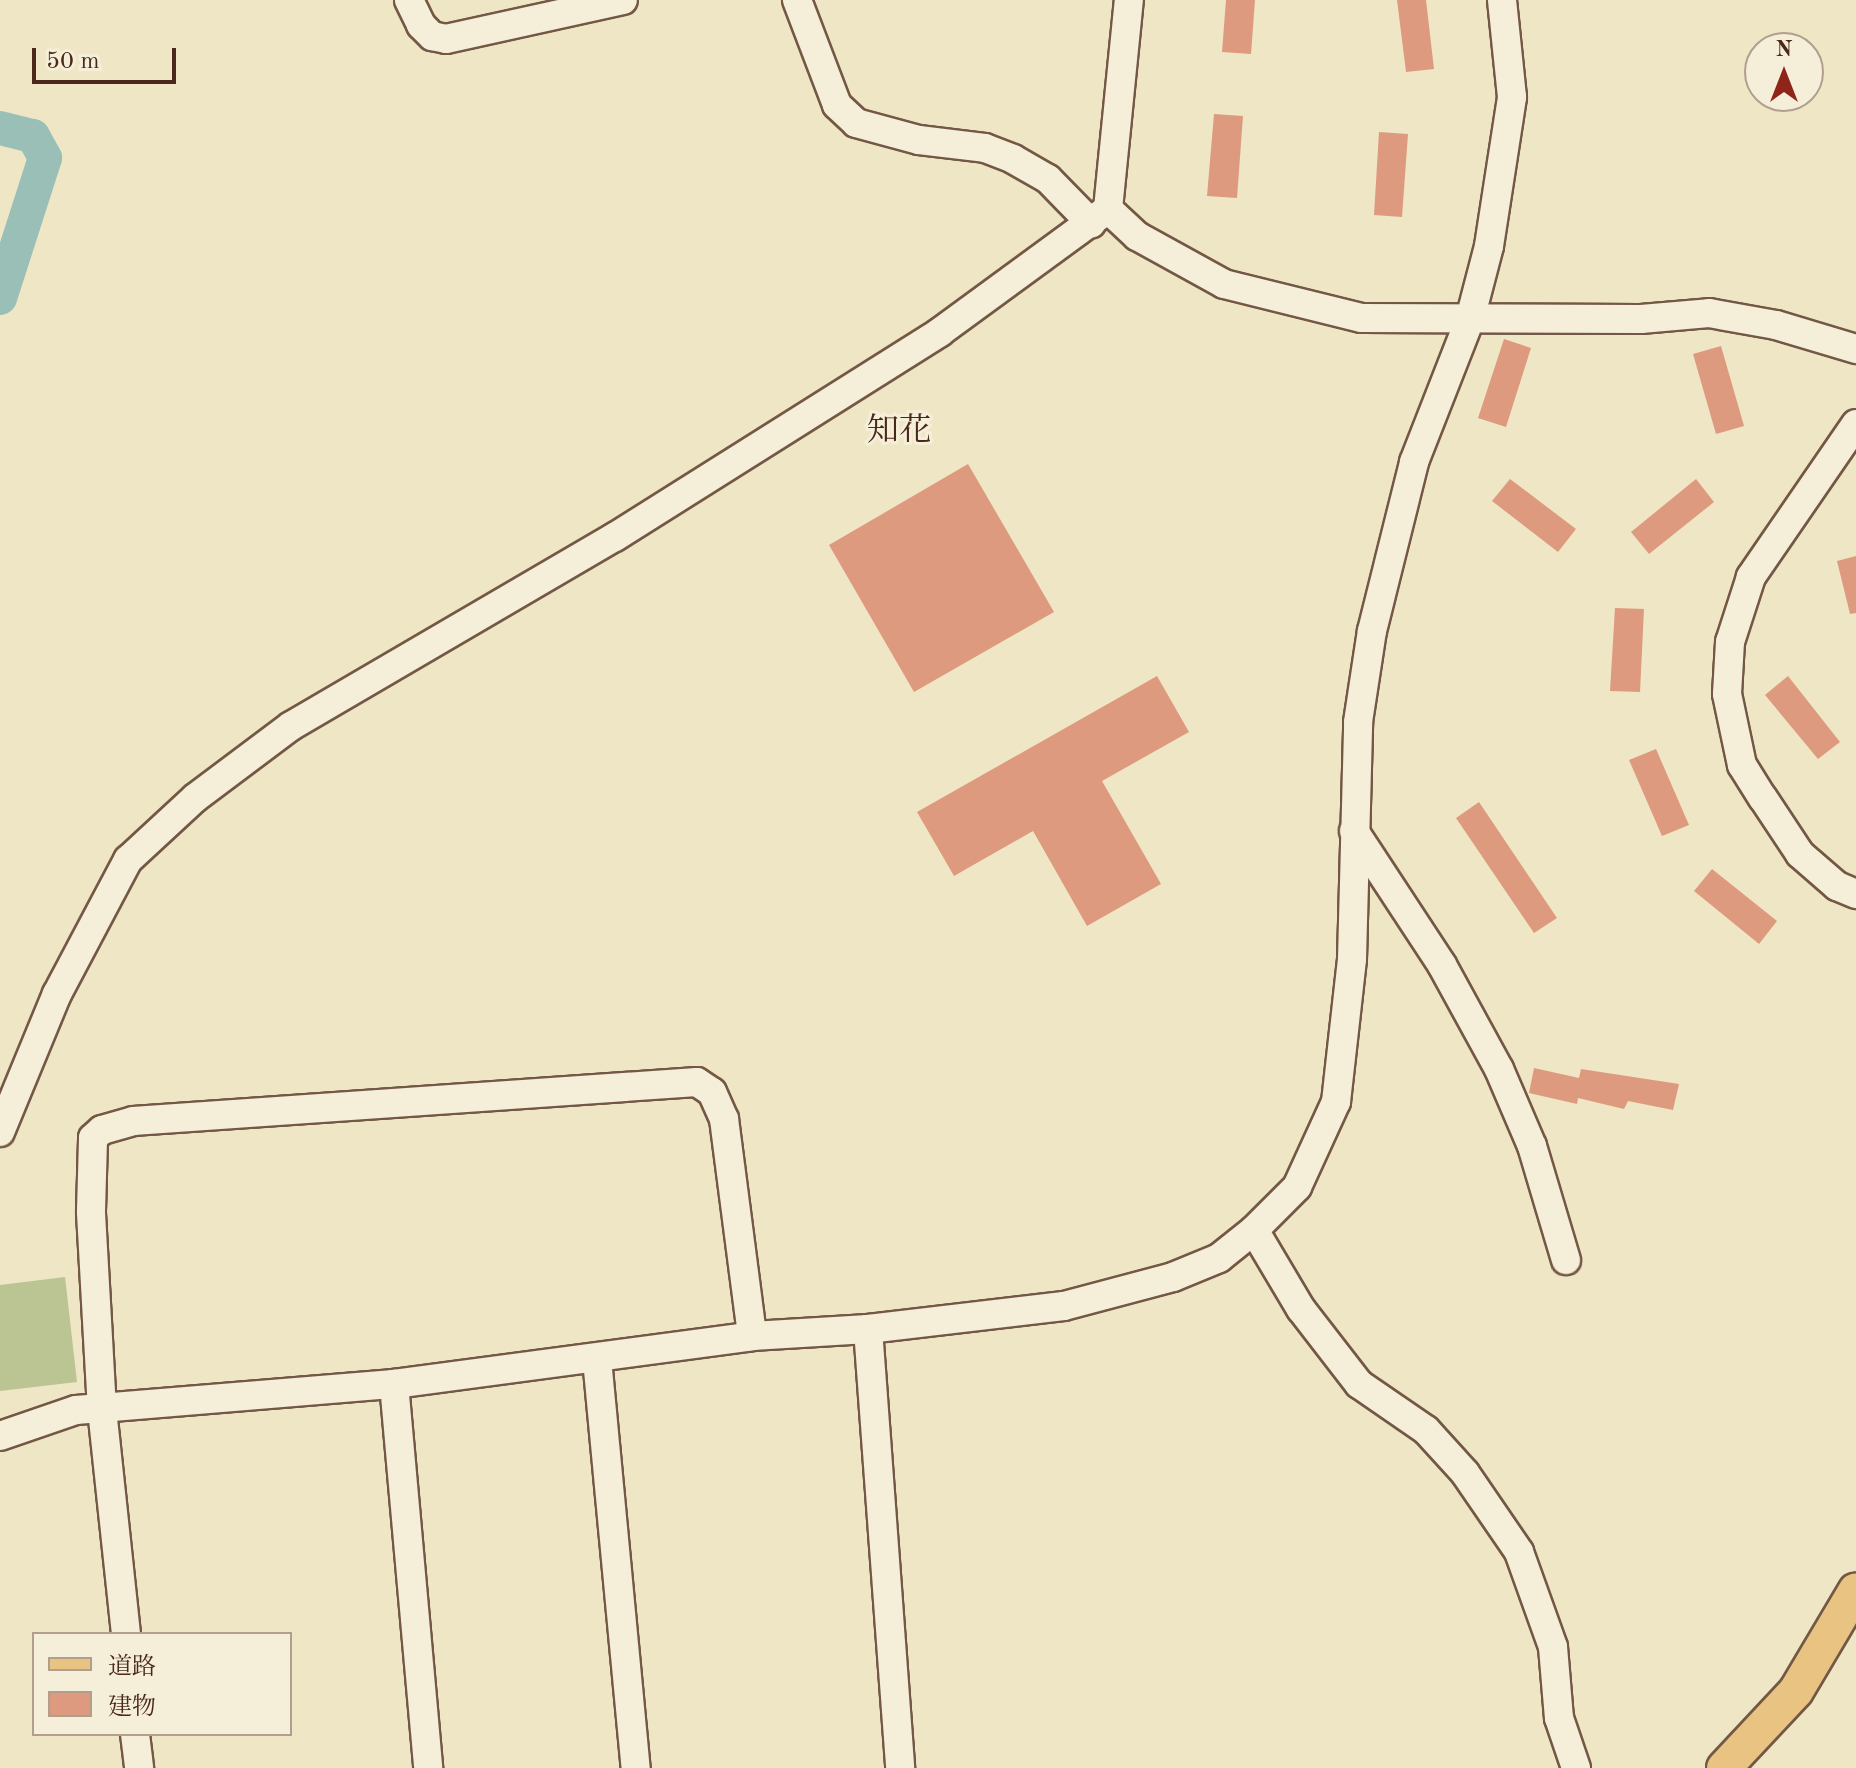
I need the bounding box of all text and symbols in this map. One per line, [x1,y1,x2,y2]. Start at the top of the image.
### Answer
scale bar [36,32,180,82]
north arrow [1744,32,1824,112]
text: N [1776,39,1792,61]
text: 50 m [46,50,100,74]
district label: 知花 [867,413,931,451]
legend [32,1632,292,1736]
text: 道路 [108,1656,156,1680]
text: 建物 [108,1696,156,1720]

